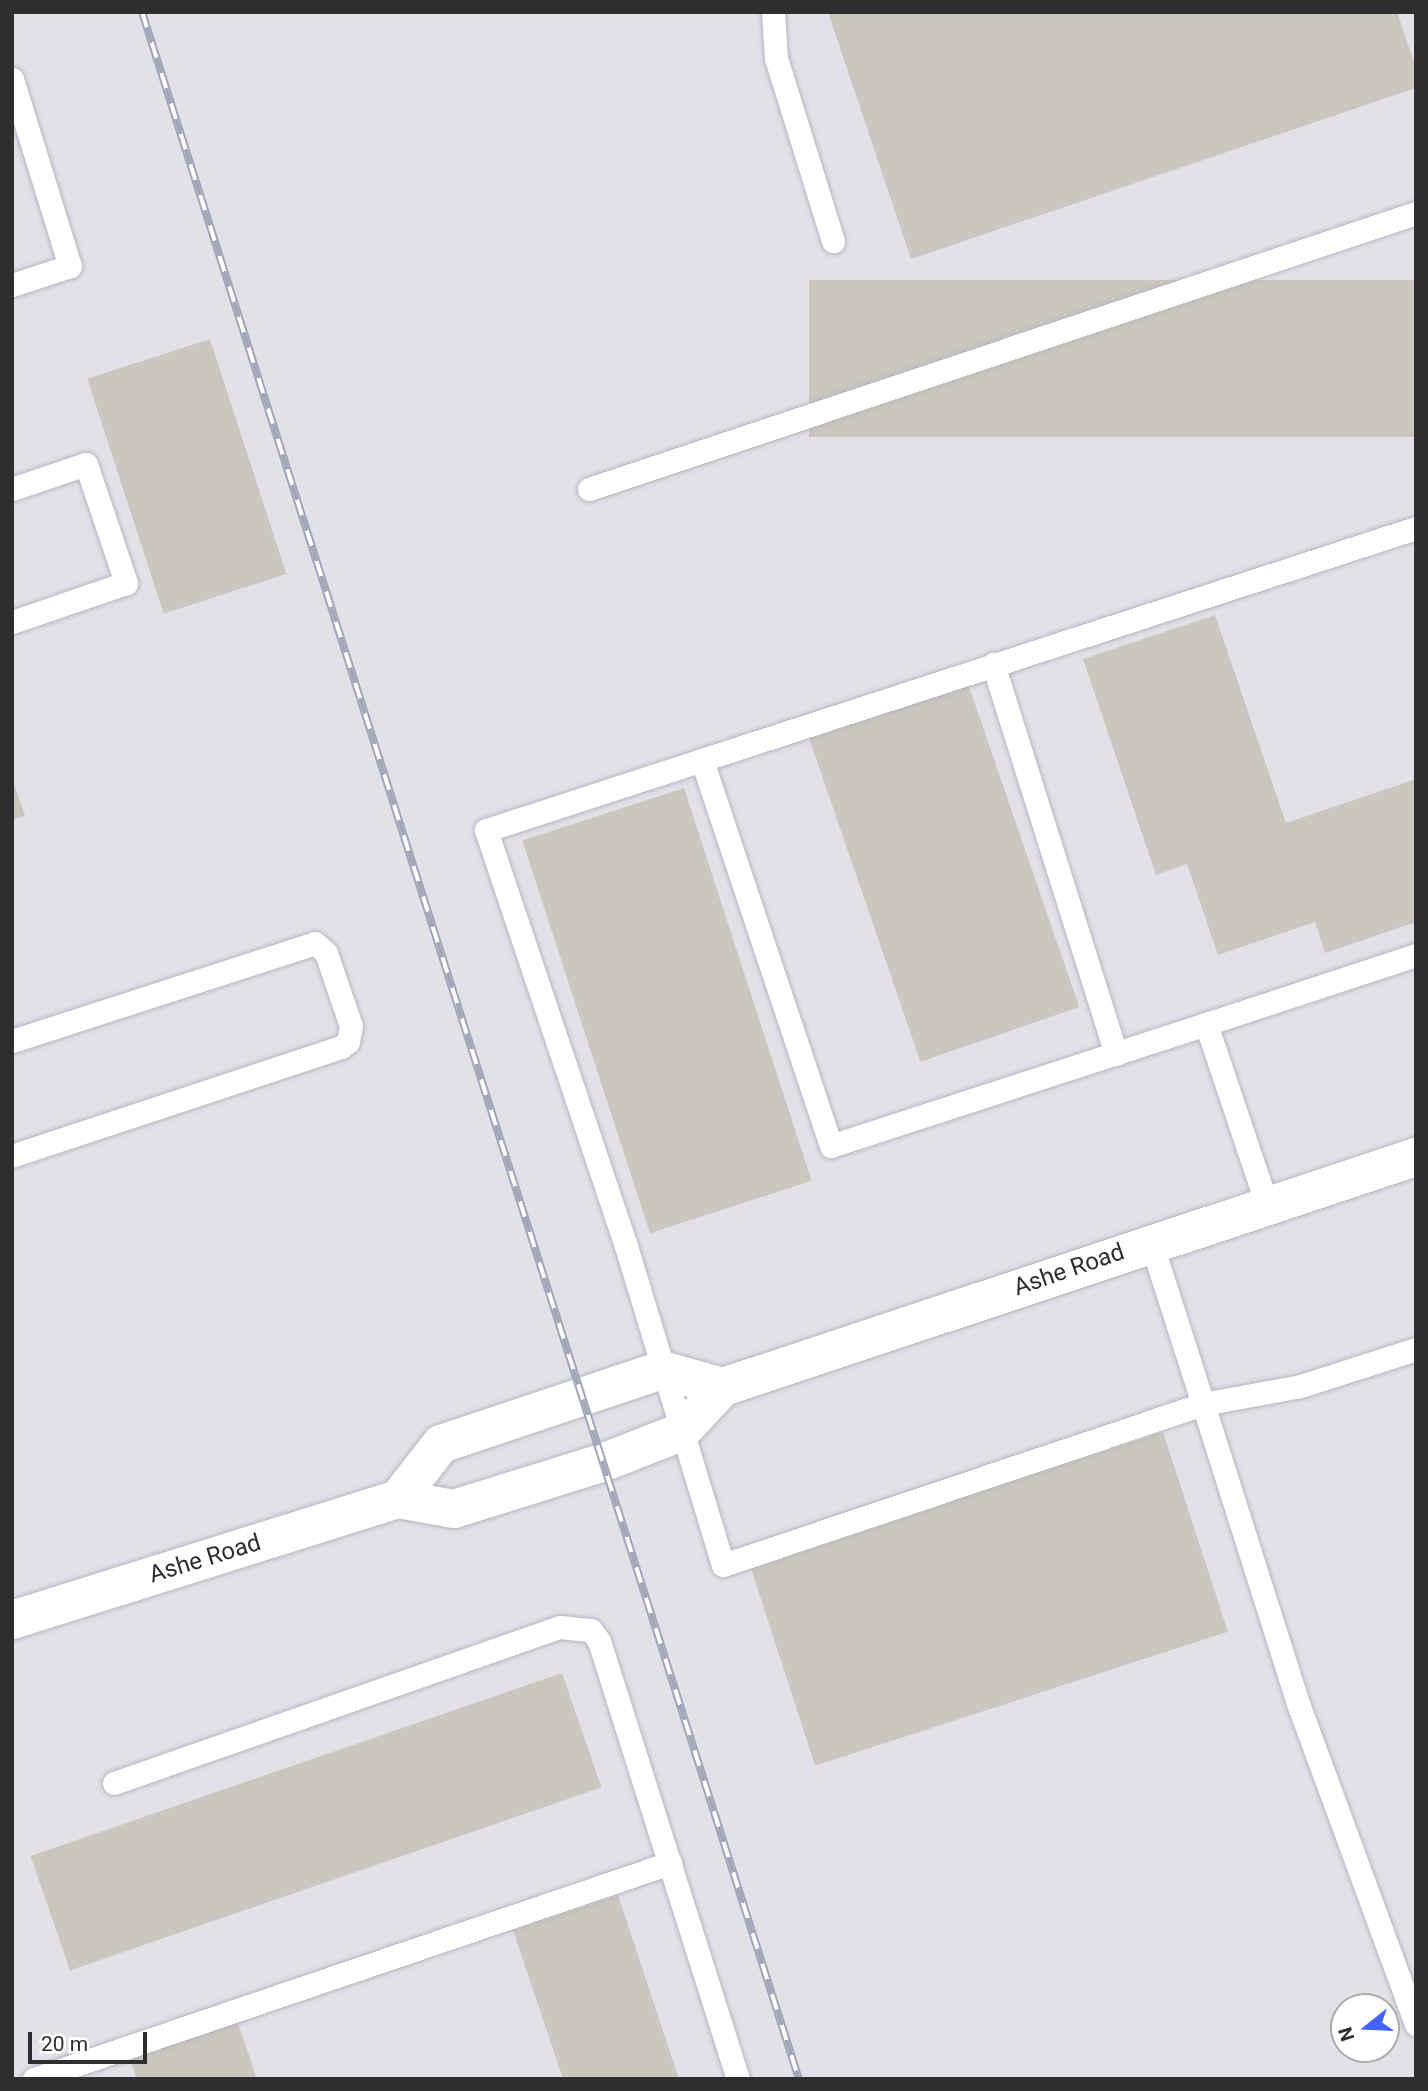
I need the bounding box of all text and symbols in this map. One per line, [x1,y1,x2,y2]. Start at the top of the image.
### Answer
street label: Ashe Road [1010,1238,1128,1302]
street label: Ashe Road [146,1528,264,1590]
north arrow [1330,1993,1400,2063]
scale bar [32,2018,150,2062]
text: N [1333,2024,1359,2044]
text: 20 m [41,2032,88,2056]

